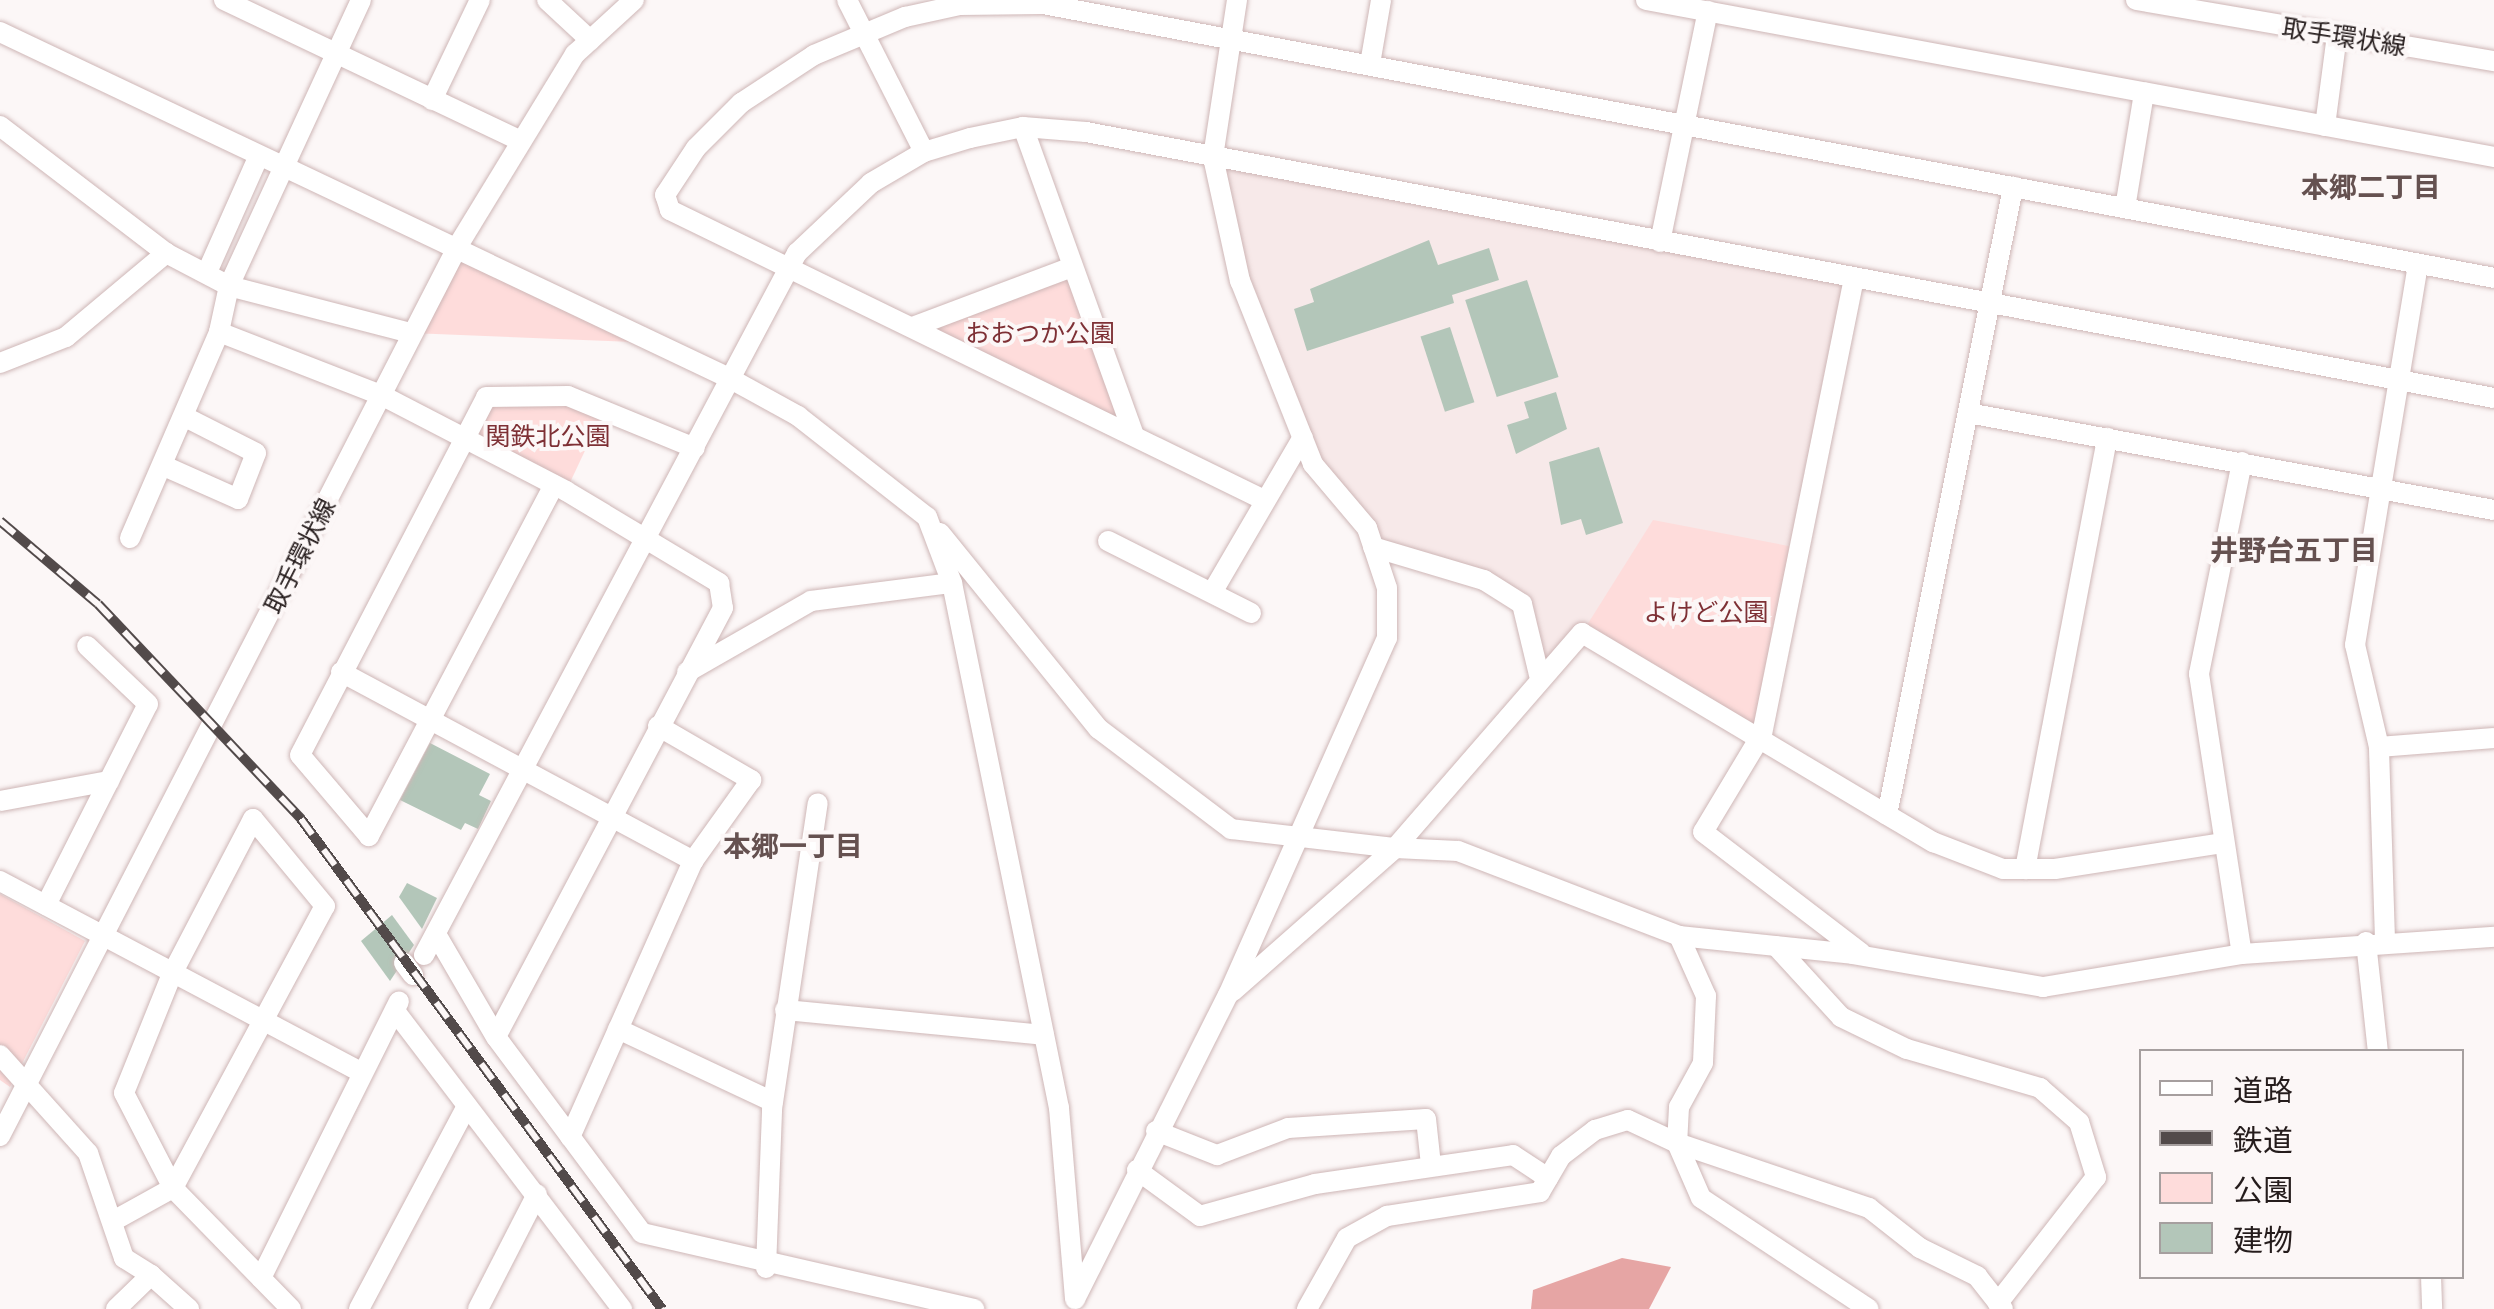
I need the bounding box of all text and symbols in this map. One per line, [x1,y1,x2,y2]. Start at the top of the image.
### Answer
street label: 取手環状線 [2280,12,2408,62]
district label: 本郷二丁目 [2301,170,2441,204]
park label: おおつか公園 [965,318,1115,348]
park label: 関鉄北公園 [486,421,610,451]
street label: 取手環状線 [258,494,342,618]
district label: 井野台五丁目 [2210,533,2378,567]
park label: よけど公園 [1644,597,1768,627]
district label: 本郷一丁目 [723,829,863,863]
legend [2139,1049,2464,1279]
text: 道路 [2233,1070,2293,1110]
text: 鉄道 [2233,1120,2293,1160]
text: 公園 [2233,1170,2293,1210]
text: 建物 [2233,1220,2293,1260]

